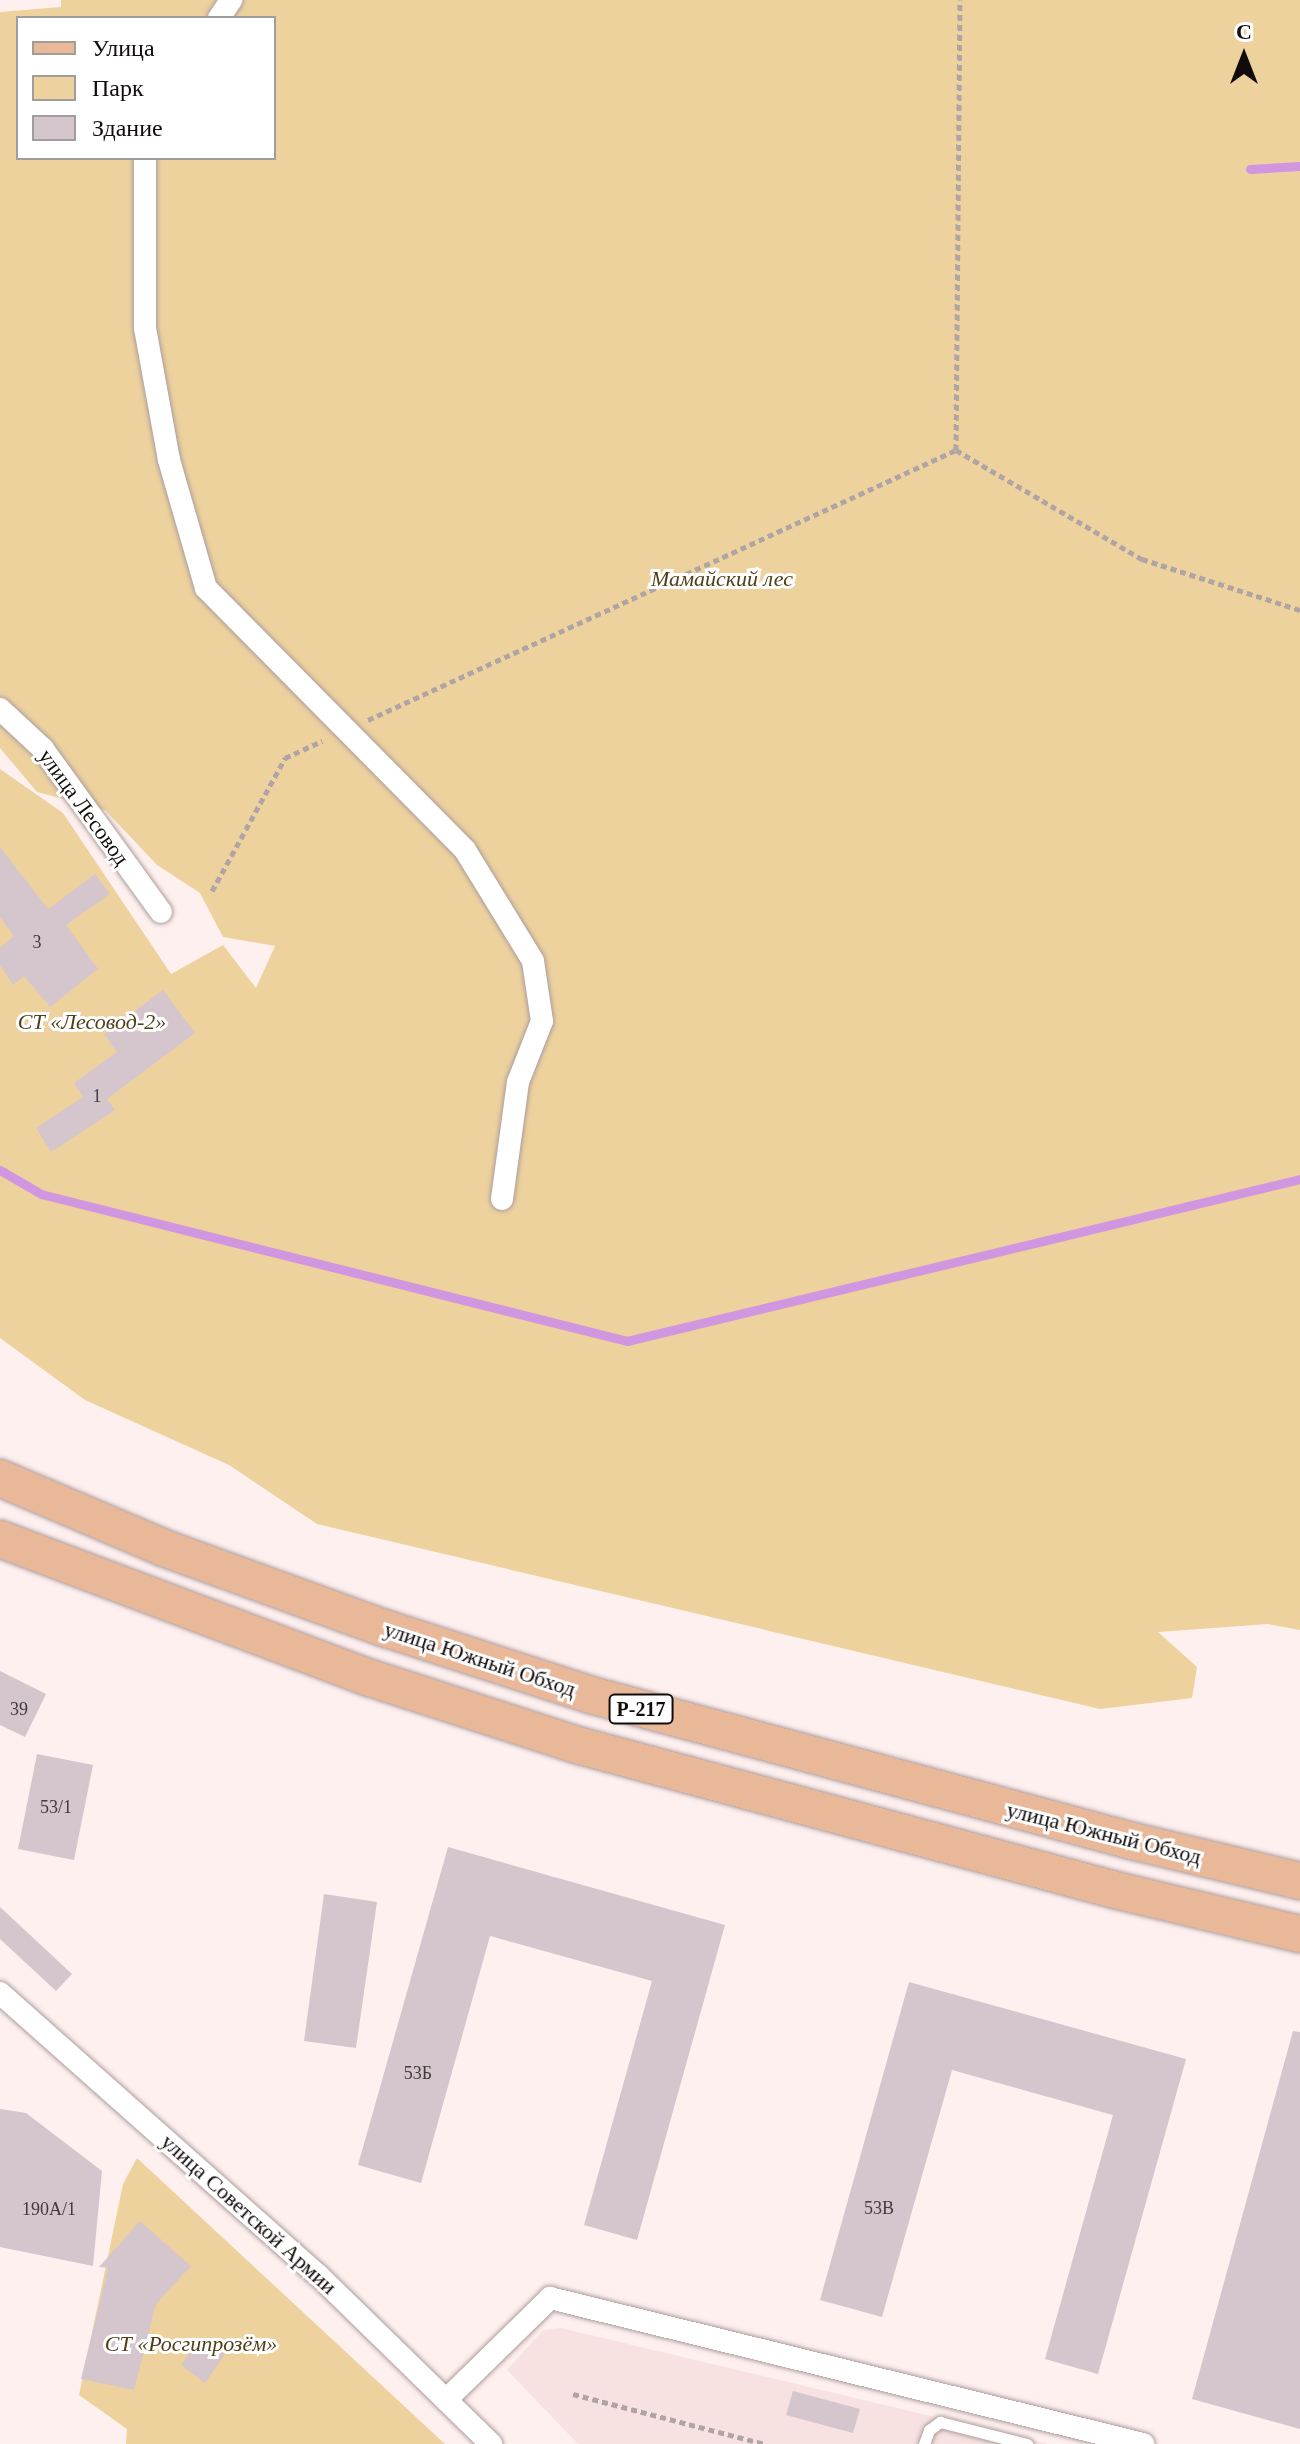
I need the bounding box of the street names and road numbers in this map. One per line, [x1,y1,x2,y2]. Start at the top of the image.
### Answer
street label: улица Лесовод [33,744,135,870]
street label: улица Южный Обход [381,1616,579,1702]
road number: Р-217 [607,1693,675,1725]
street label: улица Южный Обход [1004,1796,1204,1870]
street label: улица Советской Армии [156,2128,342,2300]

